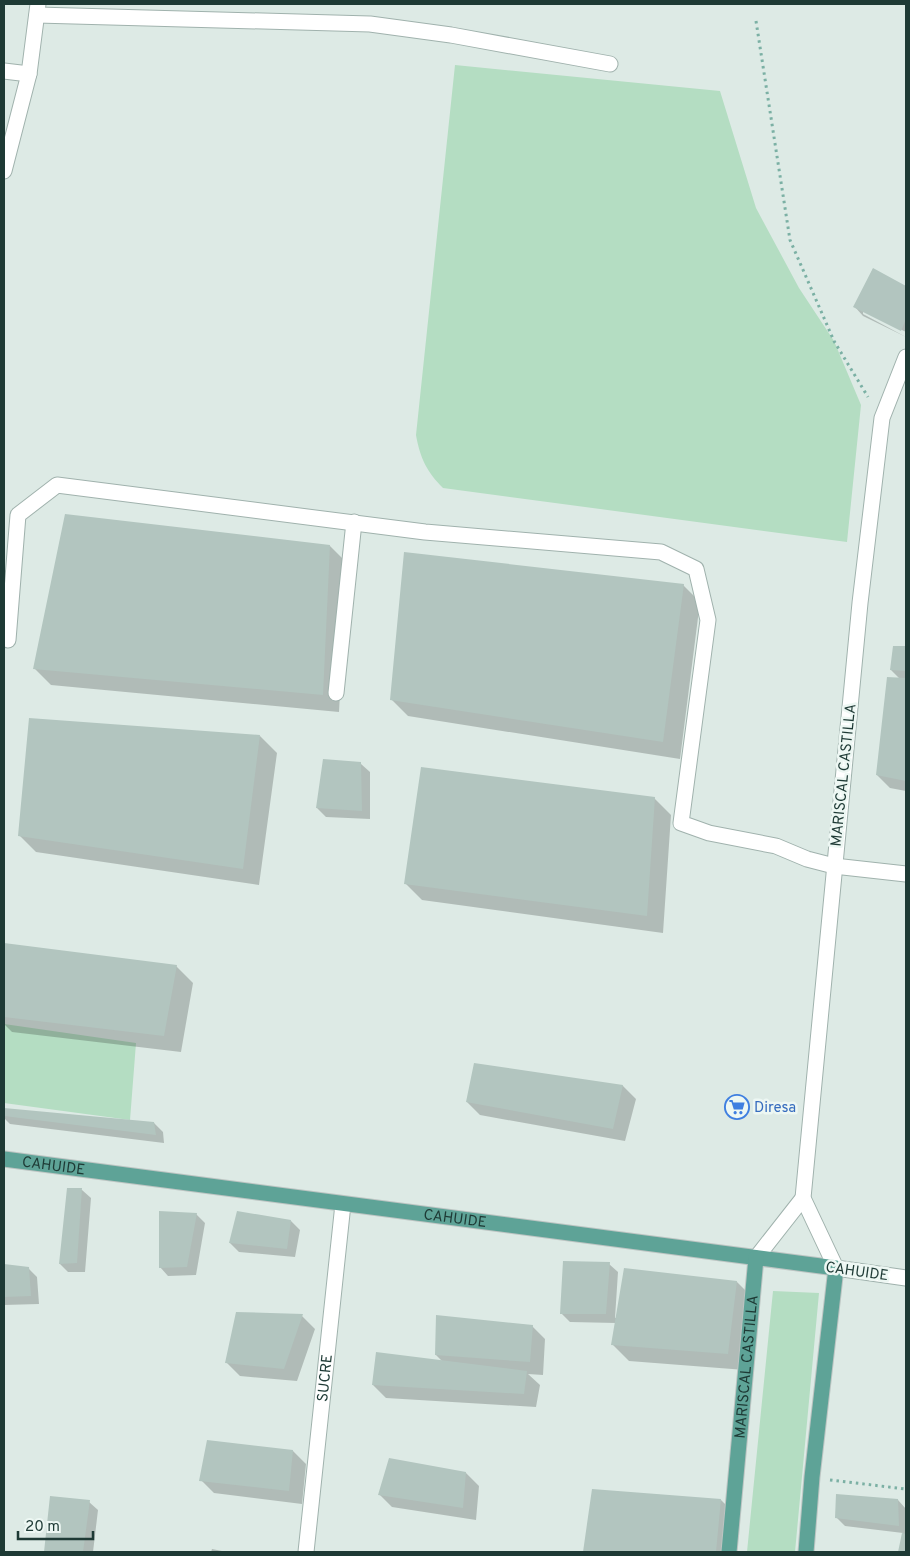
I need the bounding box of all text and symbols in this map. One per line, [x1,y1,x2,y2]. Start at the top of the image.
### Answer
street label: MARISCAL CASTILLA [828,703,861,848]
supermarket icon: Diresa [724,1094,750,1120]
place label: Diresa [754,1099,796,1118]
street label: CAHUIDE [21,1153,86,1181]
street label: CAHUIDE [422,1206,488,1233]
street label: CAHUIDE [824,1259,890,1286]
street label: MARISCAL CASTILLA [731,1294,764,1439]
street label: SUCRE [314,1353,338,1403]
scale bar [18,1508,92,1540]
text: 20 m [25,1518,60,1537]

